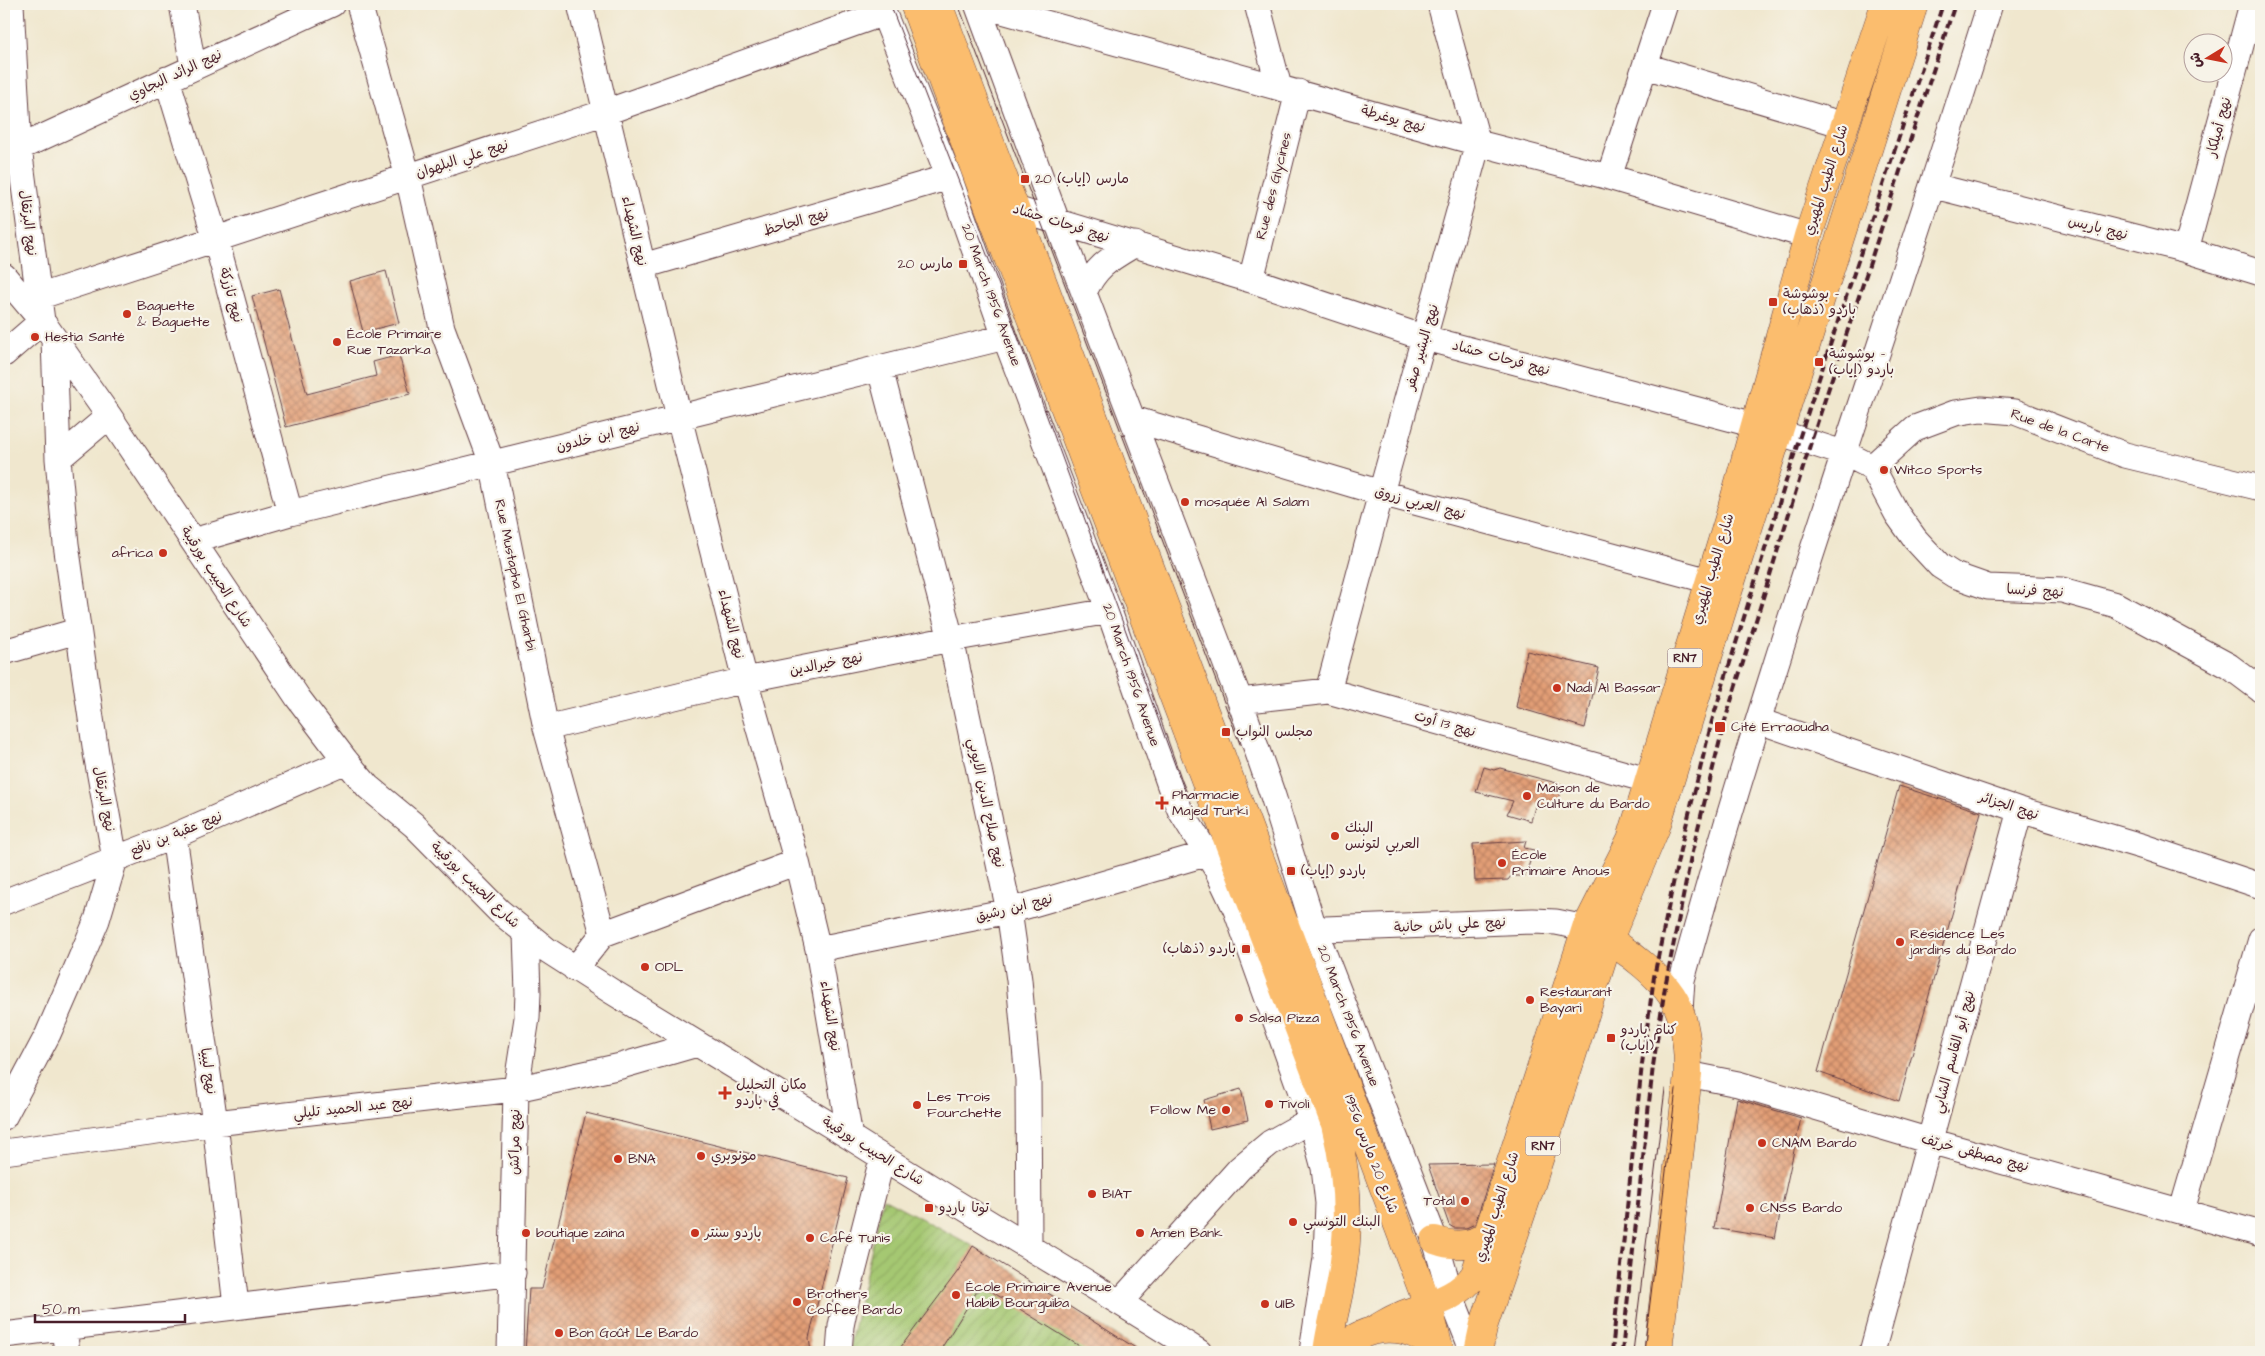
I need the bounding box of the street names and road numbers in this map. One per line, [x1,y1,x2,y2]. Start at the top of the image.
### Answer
street label: نهج الرائد البجاوي [125,45,225,105]
street label: نهج أميلكار [2201,95,2237,160]
street label: نهج يوغرطة [1359,100,1427,138]
street label: شارع الطيب المهيري [1799,122,1853,238]
street label: Rue des Glycines [1251,130,1297,242]
street label: نهج علي البلهوان [413,135,512,185]
street label: نهج البرتقال [14,189,42,257]
street label: نهج الشهداء [616,194,652,268]
street label: نهج فرحات حشاد [1010,199,1112,247]
street label: نهج الجاحظ [761,203,831,241]
street label: نهج باريس [2066,211,2130,245]
street label: 20 March 1956 Avenue [956,221,1026,369]
street label: نهج تازركة [214,265,248,325]
street label: نهج البشير صفر [1400,302,1444,393]
street label: نهج فرحات حشاد [1450,335,1552,381]
street label: Rue de la Carte [2008,404,2112,458]
street label: نهج ابن خلدون [554,417,642,457]
street label: نهج العربي زروق [1372,481,1468,527]
street label: Rue Mustapha El Gharbi [489,498,541,652]
street label: شارع الطيب المهيري [1687,511,1739,627]
street label: شارع الحبيب بورقيبة [176,522,256,632]
street label: نهج فرنسا [2006,580,2064,602]
street label: نهج الشهداء [713,587,749,661]
street label: 20 March 1956 Avenue [1097,601,1165,749]
street label: نهج خيرالدين [788,647,864,681]
road number: RN7 [1668,648,1702,668]
street label: نهج 13 أوت [1412,706,1478,742]
street label: نهج صلاح الدين الايوبي [961,736,1009,870]
street label: نهج البرتقال [88,765,120,833]
street label: نهج الجزائر [1976,787,2041,825]
street label: نهج عقبة بن نافع [127,806,225,862]
street label: شارع الحبيب بورقيبة [426,837,524,933]
street label: نهج ابن رشيق [973,889,1055,927]
street label: نهج علي باش حانبة [1394,912,1507,940]
street label: 20 March 1956 Avenue [1312,942,1384,1090]
street label: نهج الشهداء [815,979,845,1053]
street label: نهج أبو القاسم الشابي [1928,989,1982,1116]
street label: نهج ليبيا [195,1046,221,1096]
street label: نهج عبد الحميد تليلي [292,1092,414,1126]
street label: شارع 20 مارس 1956 [1339,1092,1403,1216]
street label: نهج مراكش [504,1109,526,1175]
street label: شارع الحبيب بورقيبة [818,1112,928,1190]
street label: نهج مصطفى خريّف [1919,1129,2031,1177]
road number: RN7 [1526,1136,1560,1156]
street label: شارع الطيب المهيري [1470,1149,1524,1265]

